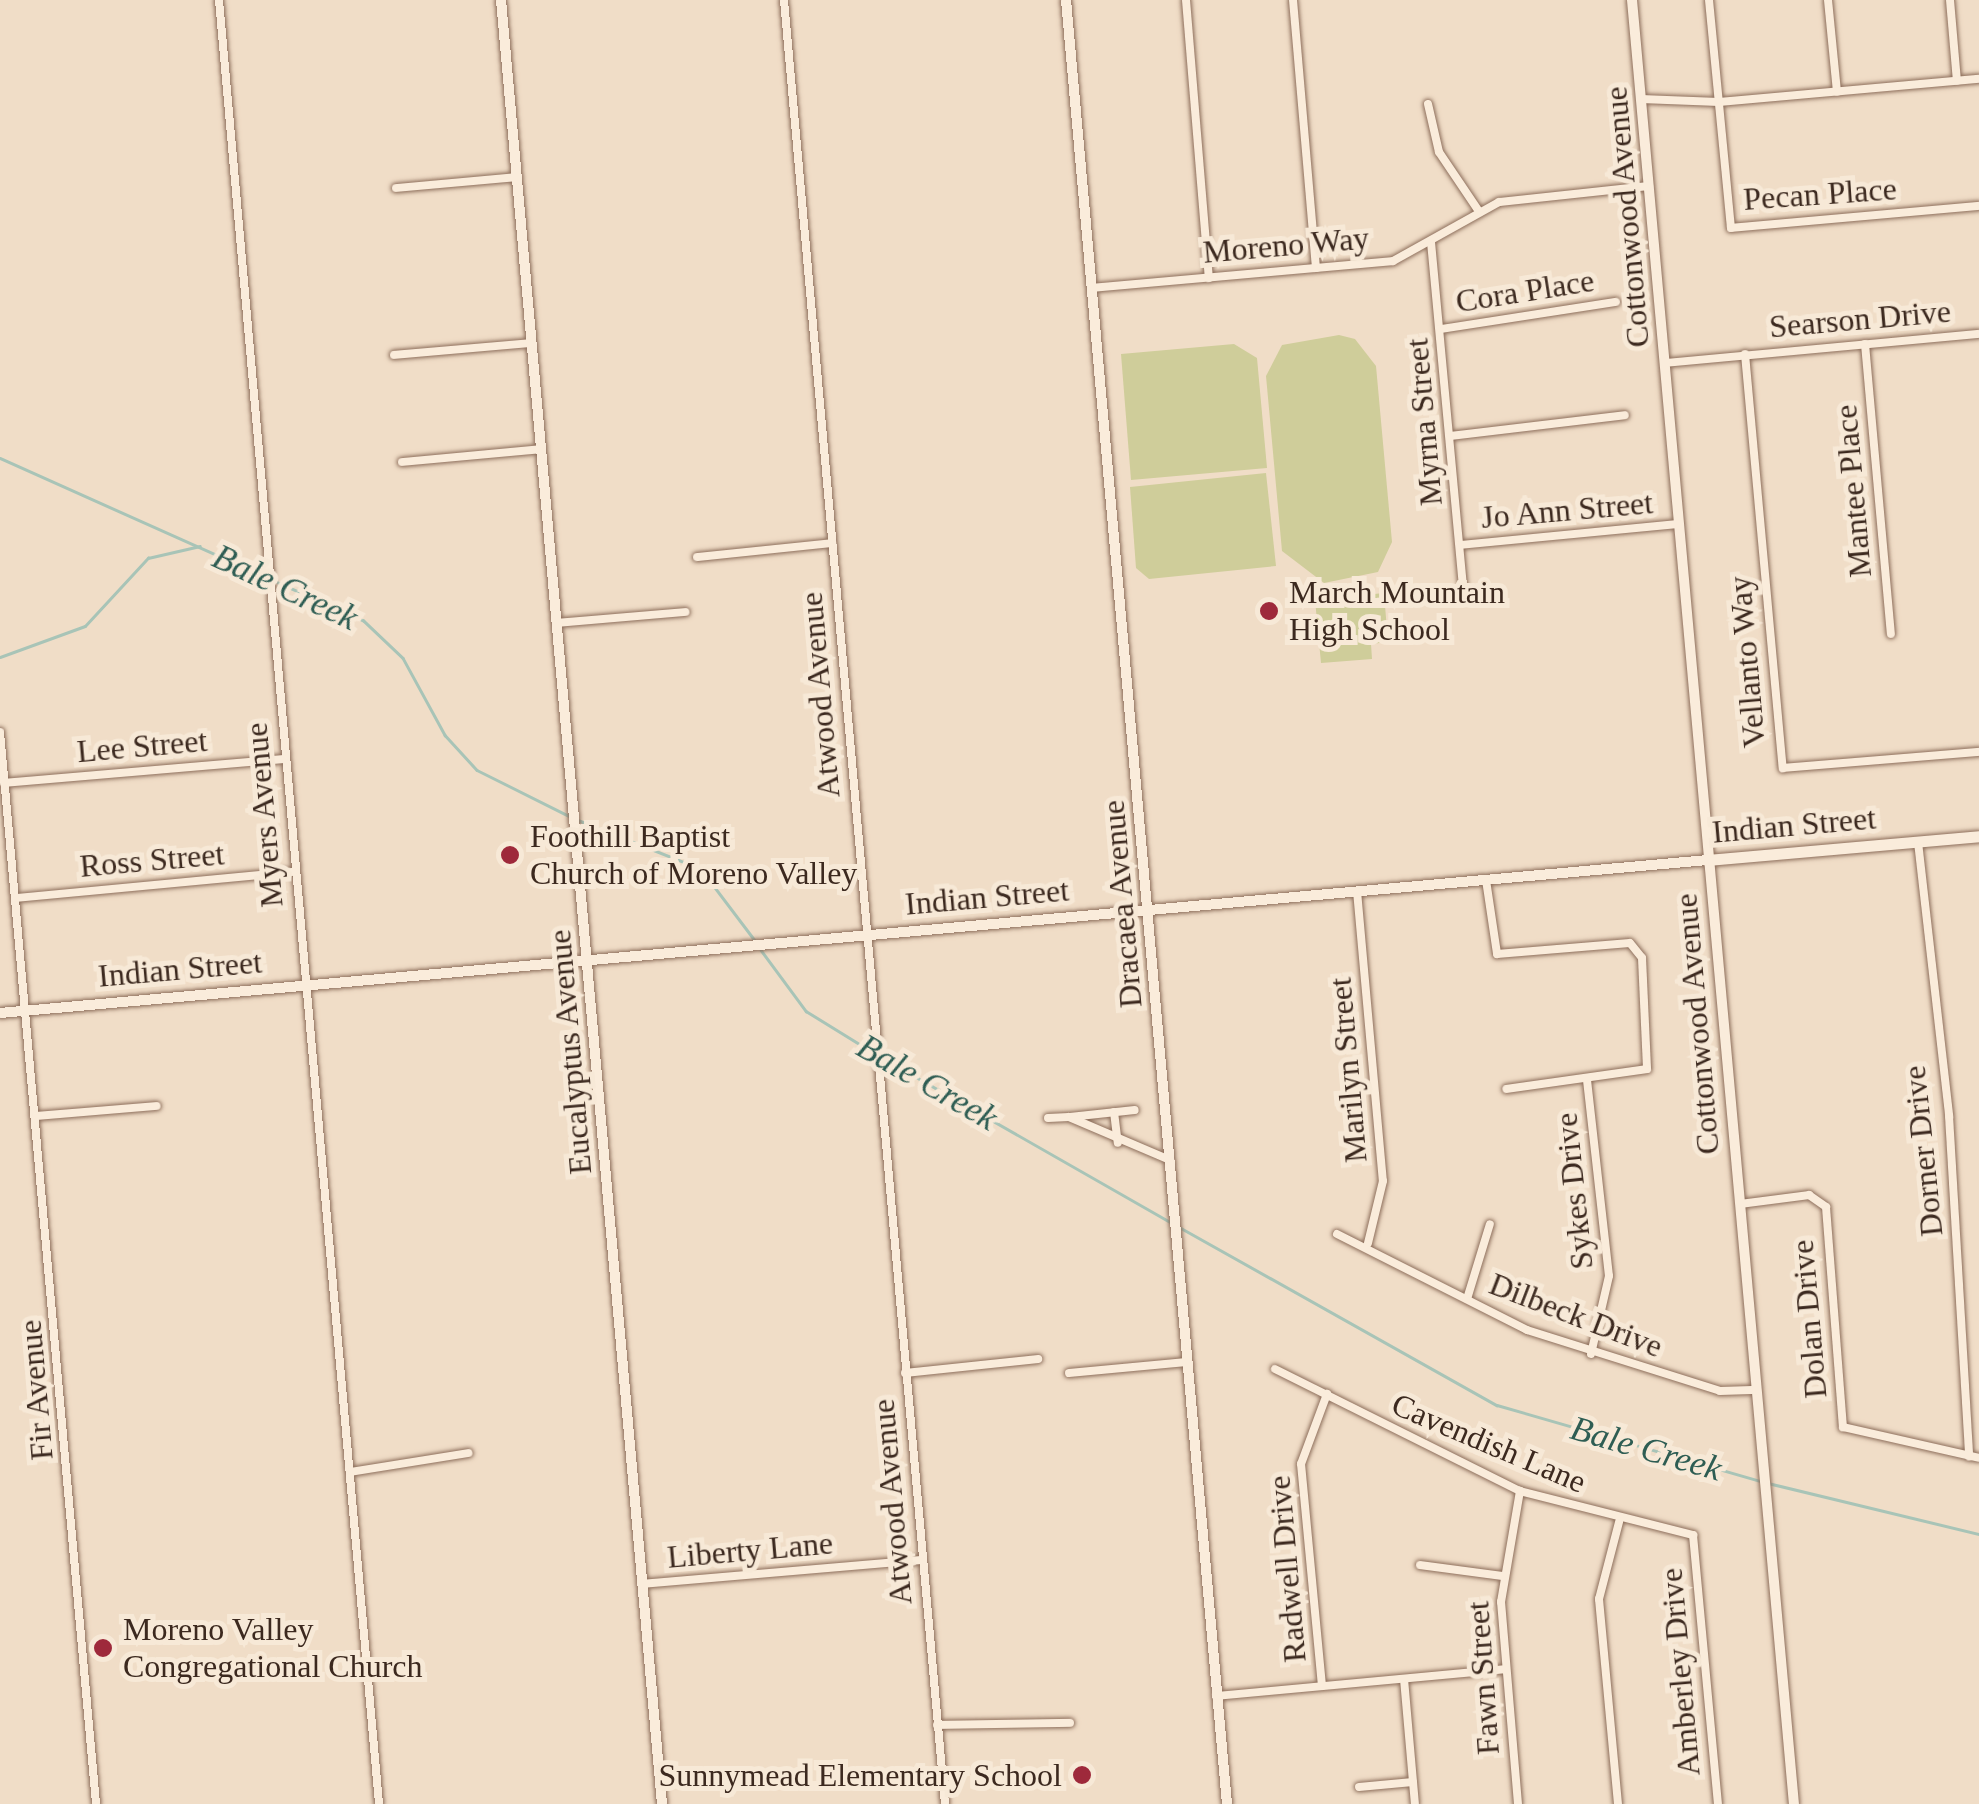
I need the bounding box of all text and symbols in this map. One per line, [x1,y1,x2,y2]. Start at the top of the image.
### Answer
street label: Cottonwood Avenue [1596,84,1658,350]
street label: Pecan Place [1742,169,1898,219]
street label: Moreno Way [1201,219,1371,271]
street label: Cora Place [1453,261,1597,321]
street label: Searson Drive [1768,292,1952,346]
street label: Myrna Street [1398,337,1450,507]
street label: Mantee Place [1826,403,1880,579]
street label: Jo Ann Street [1479,483,1655,537]
water label: Bale Creek [206,536,364,640]
place label: March Mountain High School [1289,574,1505,649]
street label: Vellanto Way [1720,574,1774,750]
street label: Atwood Avenue [792,590,848,800]
marker: March Mountain High School [1258,600,1280,622]
street label: Myers Avenue [237,720,291,910]
street label: Lee Street [75,721,209,771]
street label: Dracaea Avenue [1094,798,1150,1010]
street label: Indian Street [1710,799,1878,851]
place label: Foothill Baptist Church of Moreno Valley [530,818,858,893]
street label: Ross Street [78,835,226,885]
marker: Foothill Baptist Church of Moreno Valley [499,844,521,866]
street label: Indian Street [903,871,1071,923]
street label: Cottonwood Avenue [1666,891,1728,1157]
street label: Eucalyptus Avenue [540,927,600,1177]
street label: Indian Street [96,943,264,995]
street label: Marilyn Street [1321,976,1375,1164]
water label: Bale Creek [849,1026,1005,1140]
street label: Dorner Drive [1895,1064,1951,1238]
street label: Sykes Drive [1547,1111,1601,1271]
street label: Dolan Drive [1783,1238,1835,1400]
street label: Dilbeck Drive [1484,1264,1668,1366]
street label: Fir Avenue [11,1317,61,1463]
street label: Cavendish Lane [1386,1385,1592,1501]
street label: Atwood Avenue [864,1397,920,1607]
water label: Bale Creek [1566,1407,1726,1491]
street label: Radwell Drive [1260,1474,1314,1664]
street label: Liberty Lane [666,1524,834,1576]
street label: Amberley Drive [1652,1566,1708,1778]
street label: Fawn Street [1458,1600,1508,1756]
place label: Moreno Valley Congregational Church [123,1611,422,1686]
marker: Moreno Valley Congregational Church [92,1637,114,1659]
place label: Sunnymead Elementary School [659,1756,1062,1794]
marker: Sunnymead Elementary School [1071,1764,1093,1786]

